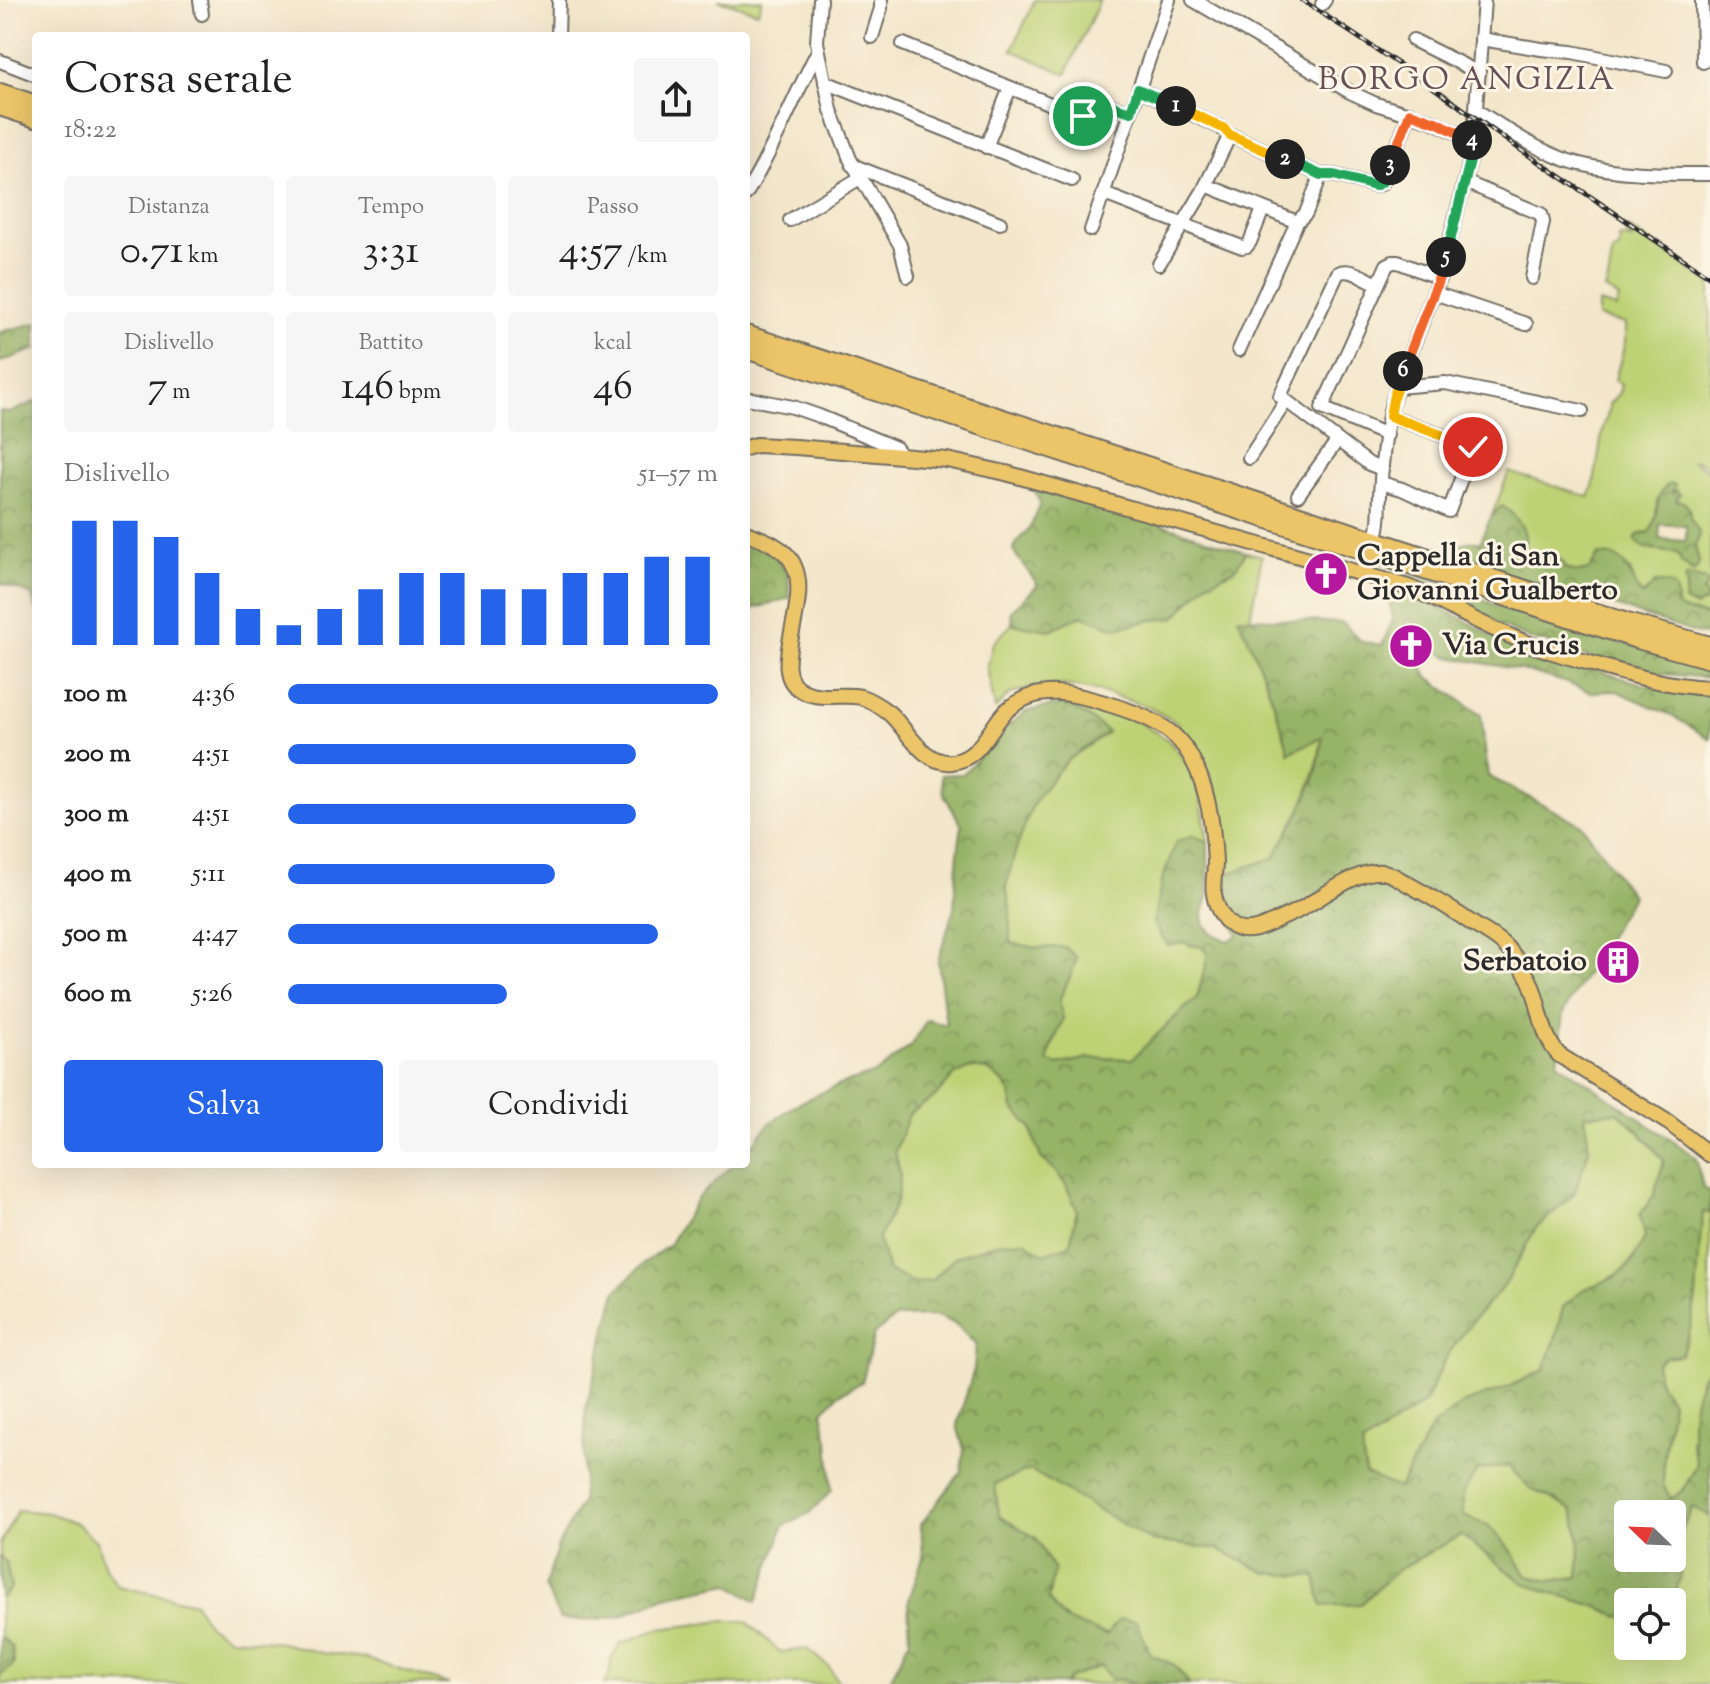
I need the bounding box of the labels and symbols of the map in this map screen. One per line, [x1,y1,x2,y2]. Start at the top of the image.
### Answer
district label: BORGO ANGIZIA [1318,58,1616,104]
pin [1049,82,1117,150]
pin: 1 [1156,86,1196,126]
pin: 4 [1452,120,1492,160]
pin: 2 [1265,139,1305,179]
pin: 3 [1370,145,1410,185]
pin: 5 [1426,237,1466,277]
pin: 6 [1383,351,1423,391]
pin [1439,413,1507,481]
place label: Cappella di San Giovanni Gualberto [1357,536,1618,613]
church icon: Cappella di San Giovanni Gualberto [1302,550,1350,598]
church icon: Via Crucis [1387,622,1435,670]
place label: Via Crucis [1442,625,1580,668]
building icon: Serbatoio [1594,938,1642,986]
place label: Serbatoio [1463,941,1587,984]
north arrow [1614,1500,1686,1572]

